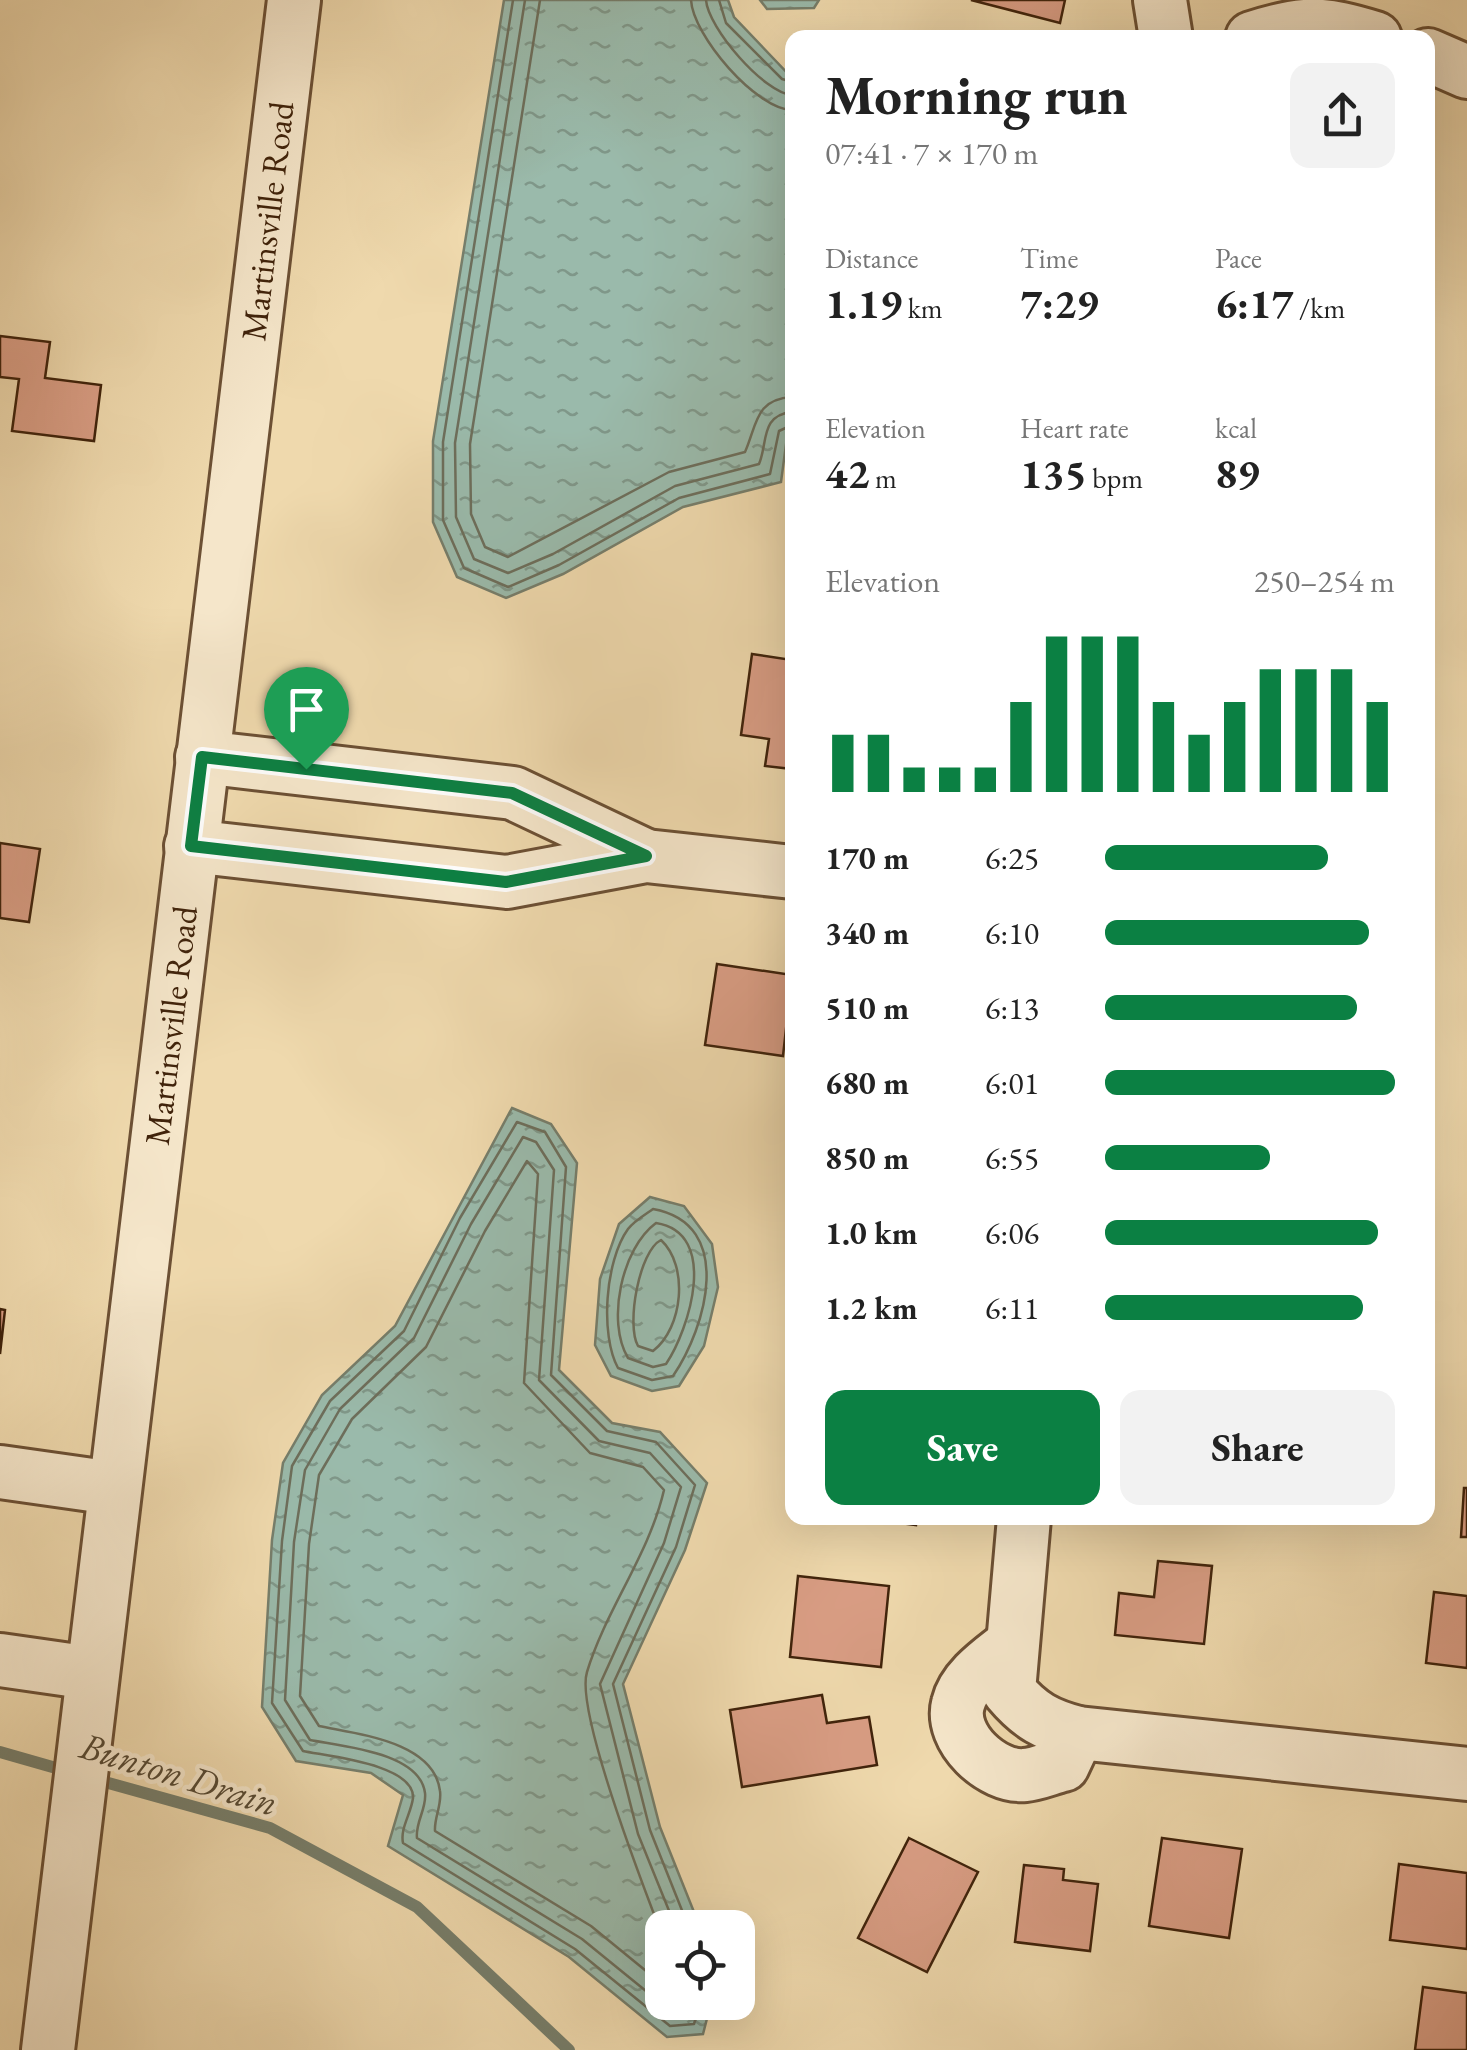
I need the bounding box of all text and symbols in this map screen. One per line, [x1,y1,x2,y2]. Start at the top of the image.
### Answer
text: Morning run [825,59,1128,130]
button: share [1290,63,1395,168]
street label: Martinsville Road [230,99,304,343]
text: 07:41 · 7 × 170 m [825,132,1038,174]
text: Distance [825,240,919,276]
text: Time [1020,240,1078,276]
text: Pace [1215,240,1262,276]
text: 1.19 [825,276,902,331]
text: 7:29 [1020,276,1099,331]
text: 6:17 [1215,276,1294,331]
text: km [902,290,943,326]
text: /km [1294,290,1345,326]
text: Elevation [825,410,926,446]
text: Heart rate [1020,410,1129,446]
text: kcal [1215,410,1257,446]
text: 42 [825,446,869,501]
text: 135 [1020,446,1087,501]
text: 89 [1215,446,1259,501]
text: m [869,460,897,496]
text: bpm [1087,460,1143,496]
text: Elevation [825,560,940,602]
text: 250–254 m [1254,560,1395,602]
pin [264,667,349,770]
icon: arrive [279,682,334,737]
text: 170 m [825,837,909,879]
text: 6:25 [985,837,1039,879]
street label: Martinsville Road [134,903,207,1147]
text: 340 m [825,912,909,954]
text: 6:10 [985,912,1039,954]
text: 510 m [825,987,909,1029]
text: 6:13 [985,987,1039,1029]
text: 680 m [825,1062,909,1104]
text: 6:01 [985,1062,1039,1104]
text: 850 m [825,1137,909,1179]
text: 6:55 [985,1137,1039,1179]
text: 1.0 km [825,1212,918,1254]
text: 6:06 [985,1212,1039,1254]
text: 1.2 km [825,1287,918,1329]
text: 6:11 [985,1287,1039,1329]
button: Save [825,1390,1100,1505]
button: Share [1120,1390,1395,1505]
water label: Bunton Drain [74,1720,284,1827]
map controls [645,1910,755,2020]
button: locate [645,1910,755,2020]

